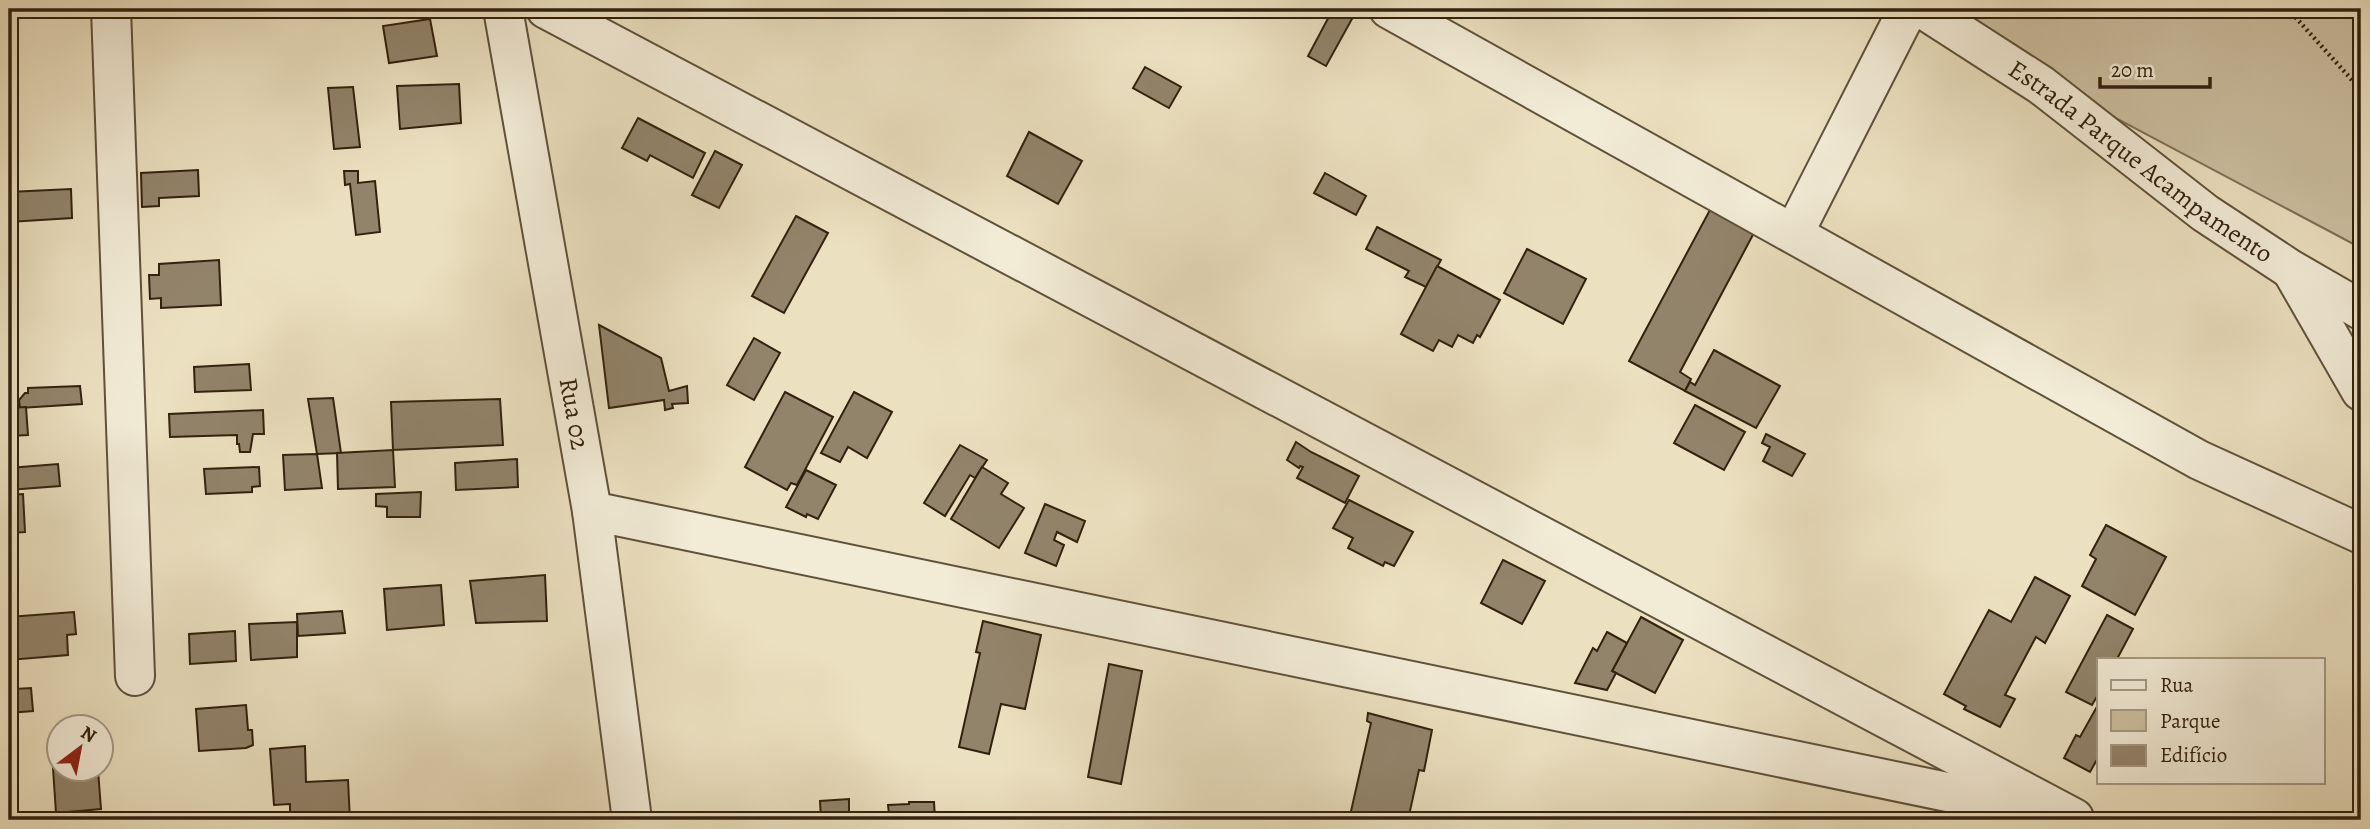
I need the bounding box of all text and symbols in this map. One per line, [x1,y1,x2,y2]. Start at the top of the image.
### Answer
scale bar [2100,46,2211,90]
street label: Estrada Parque Acampamento [2002,51,2280,271]
text: 20 m [2111,56,2154,84]
street label: Rua 02 [551,375,598,453]
legend [2097,658,2324,784]
text: Rua [2160,671,2194,699]
text: Parque [2160,707,2220,735]
north arrow [46,714,116,784]
text: N [76,720,101,749]
text: Edifício [2160,741,2227,769]

